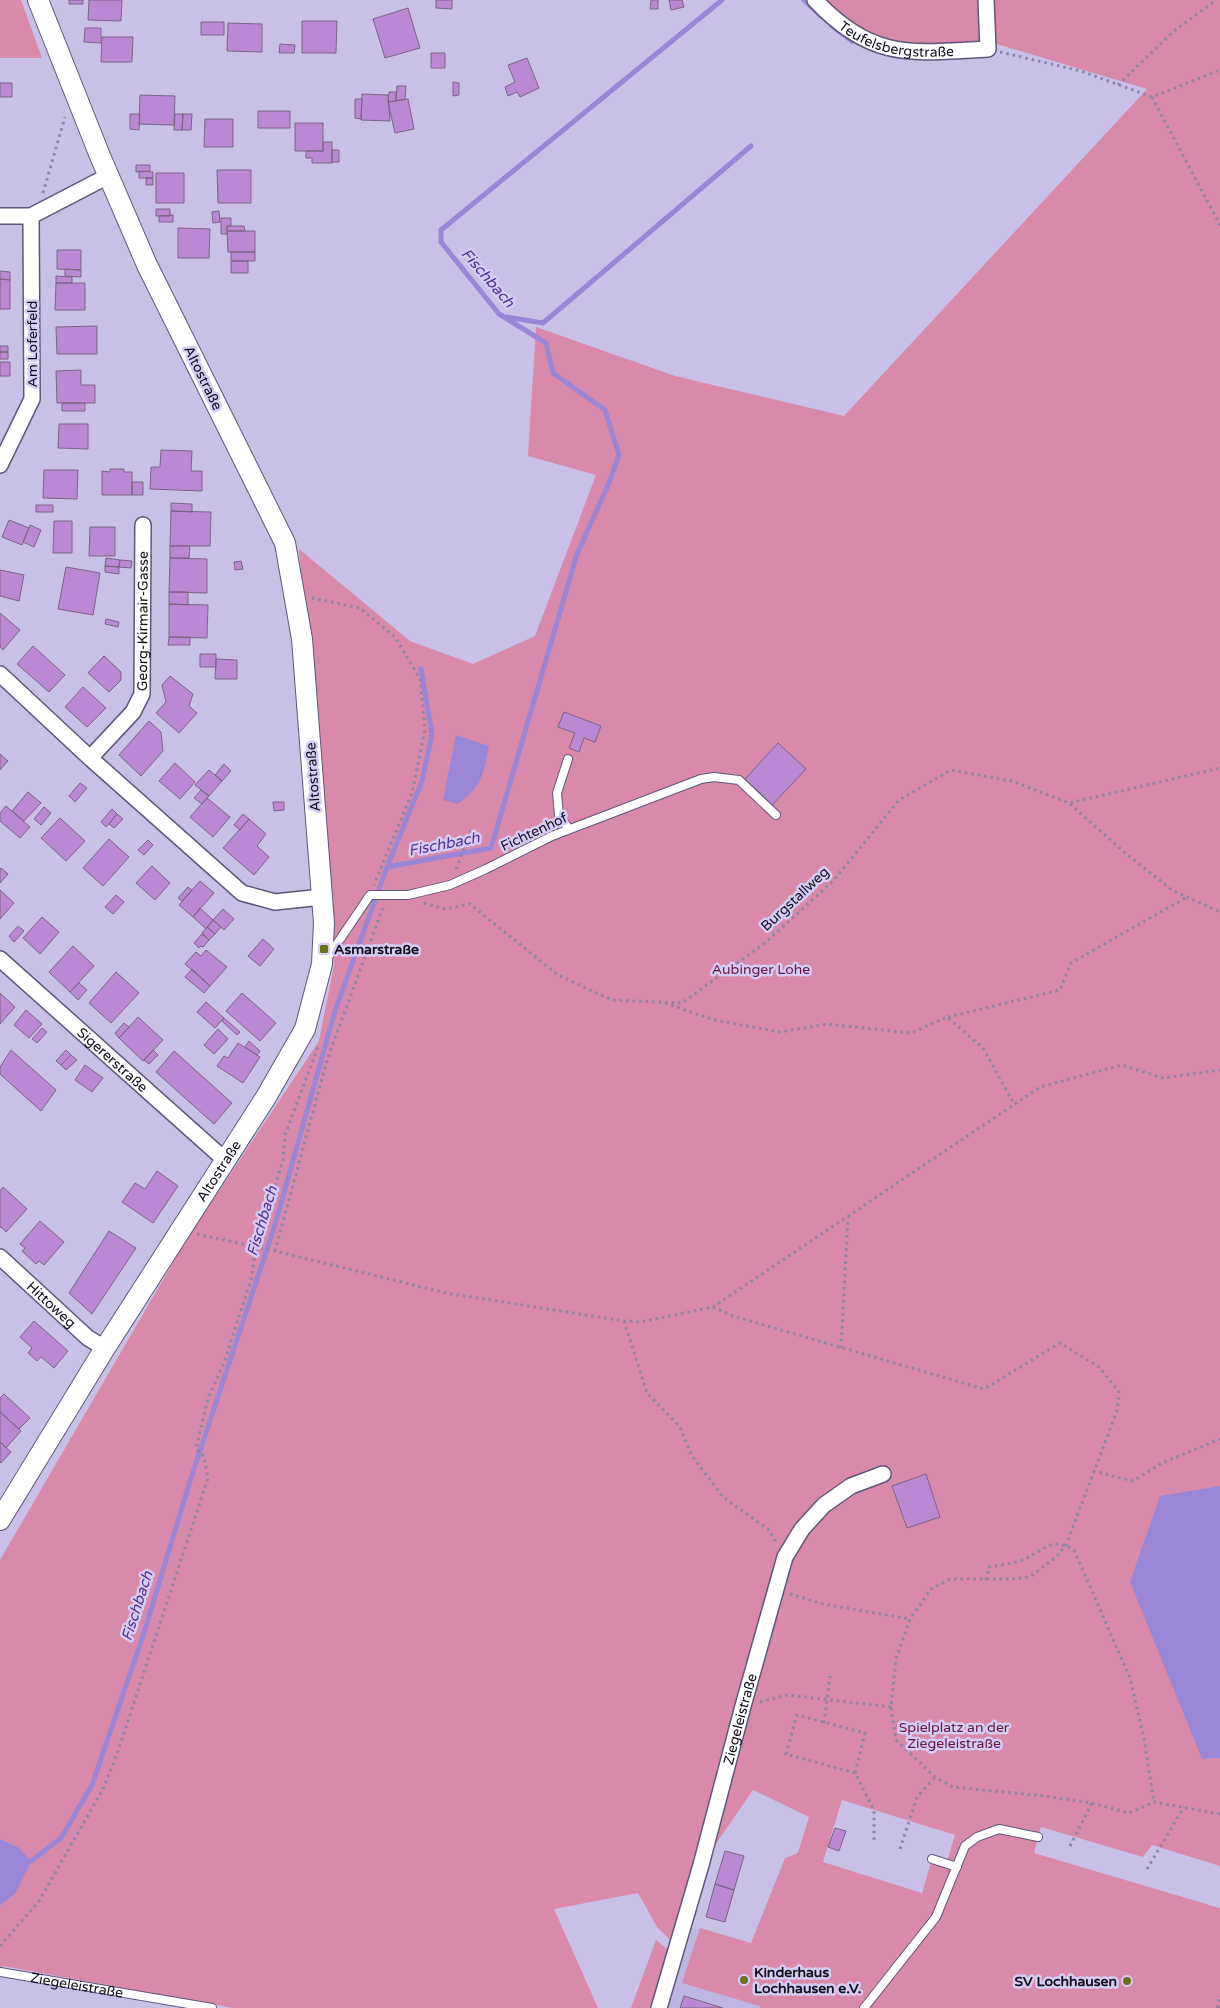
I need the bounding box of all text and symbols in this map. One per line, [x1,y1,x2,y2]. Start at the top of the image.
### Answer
street label: Teufelsbergstraße [836,17,954,60]
water label: Fischbach [458,245,519,312]
street label: Am Loferfeld [24,301,41,387]
street label: Altostraße [180,343,226,413]
street label: Georg-Kirmair-Gasse [134,551,151,691]
street label: Altostraße [302,742,324,812]
street label: Fichtenhof [498,809,571,855]
water label: Fischbach [407,828,482,860]
street label: Burgstallweg [757,863,833,935]
place label: Asmarstraße [334,941,419,958]
marker: Asmarstraße [318,943,330,955]
park label: Aubinger Lohe [712,961,810,978]
street label: Sigererstraße [74,1024,151,1096]
street label: Altostraße [193,1137,245,1205]
water label: Fischbach [243,1183,281,1258]
street label: Hittoweg [23,1278,80,1331]
water label: Fischbach [117,1568,157,1643]
street label: Ziegeleistraße [719,1671,760,1767]
park label: Spielplatz an der Ziegeleistraße [899,1719,1010,1752]
place label: Kinderhaus Lochhausen e.V. [754,1964,861,1997]
street label: Ziegeleistraße [29,1969,125,2001]
place label: SV Lochhausen [1015,1973,1117,1990]
marker: Kinderhaus Lochhausen e.V. [738,1974,750,1986]
marker: SV Lochhausen [1121,1975,1133,1987]

